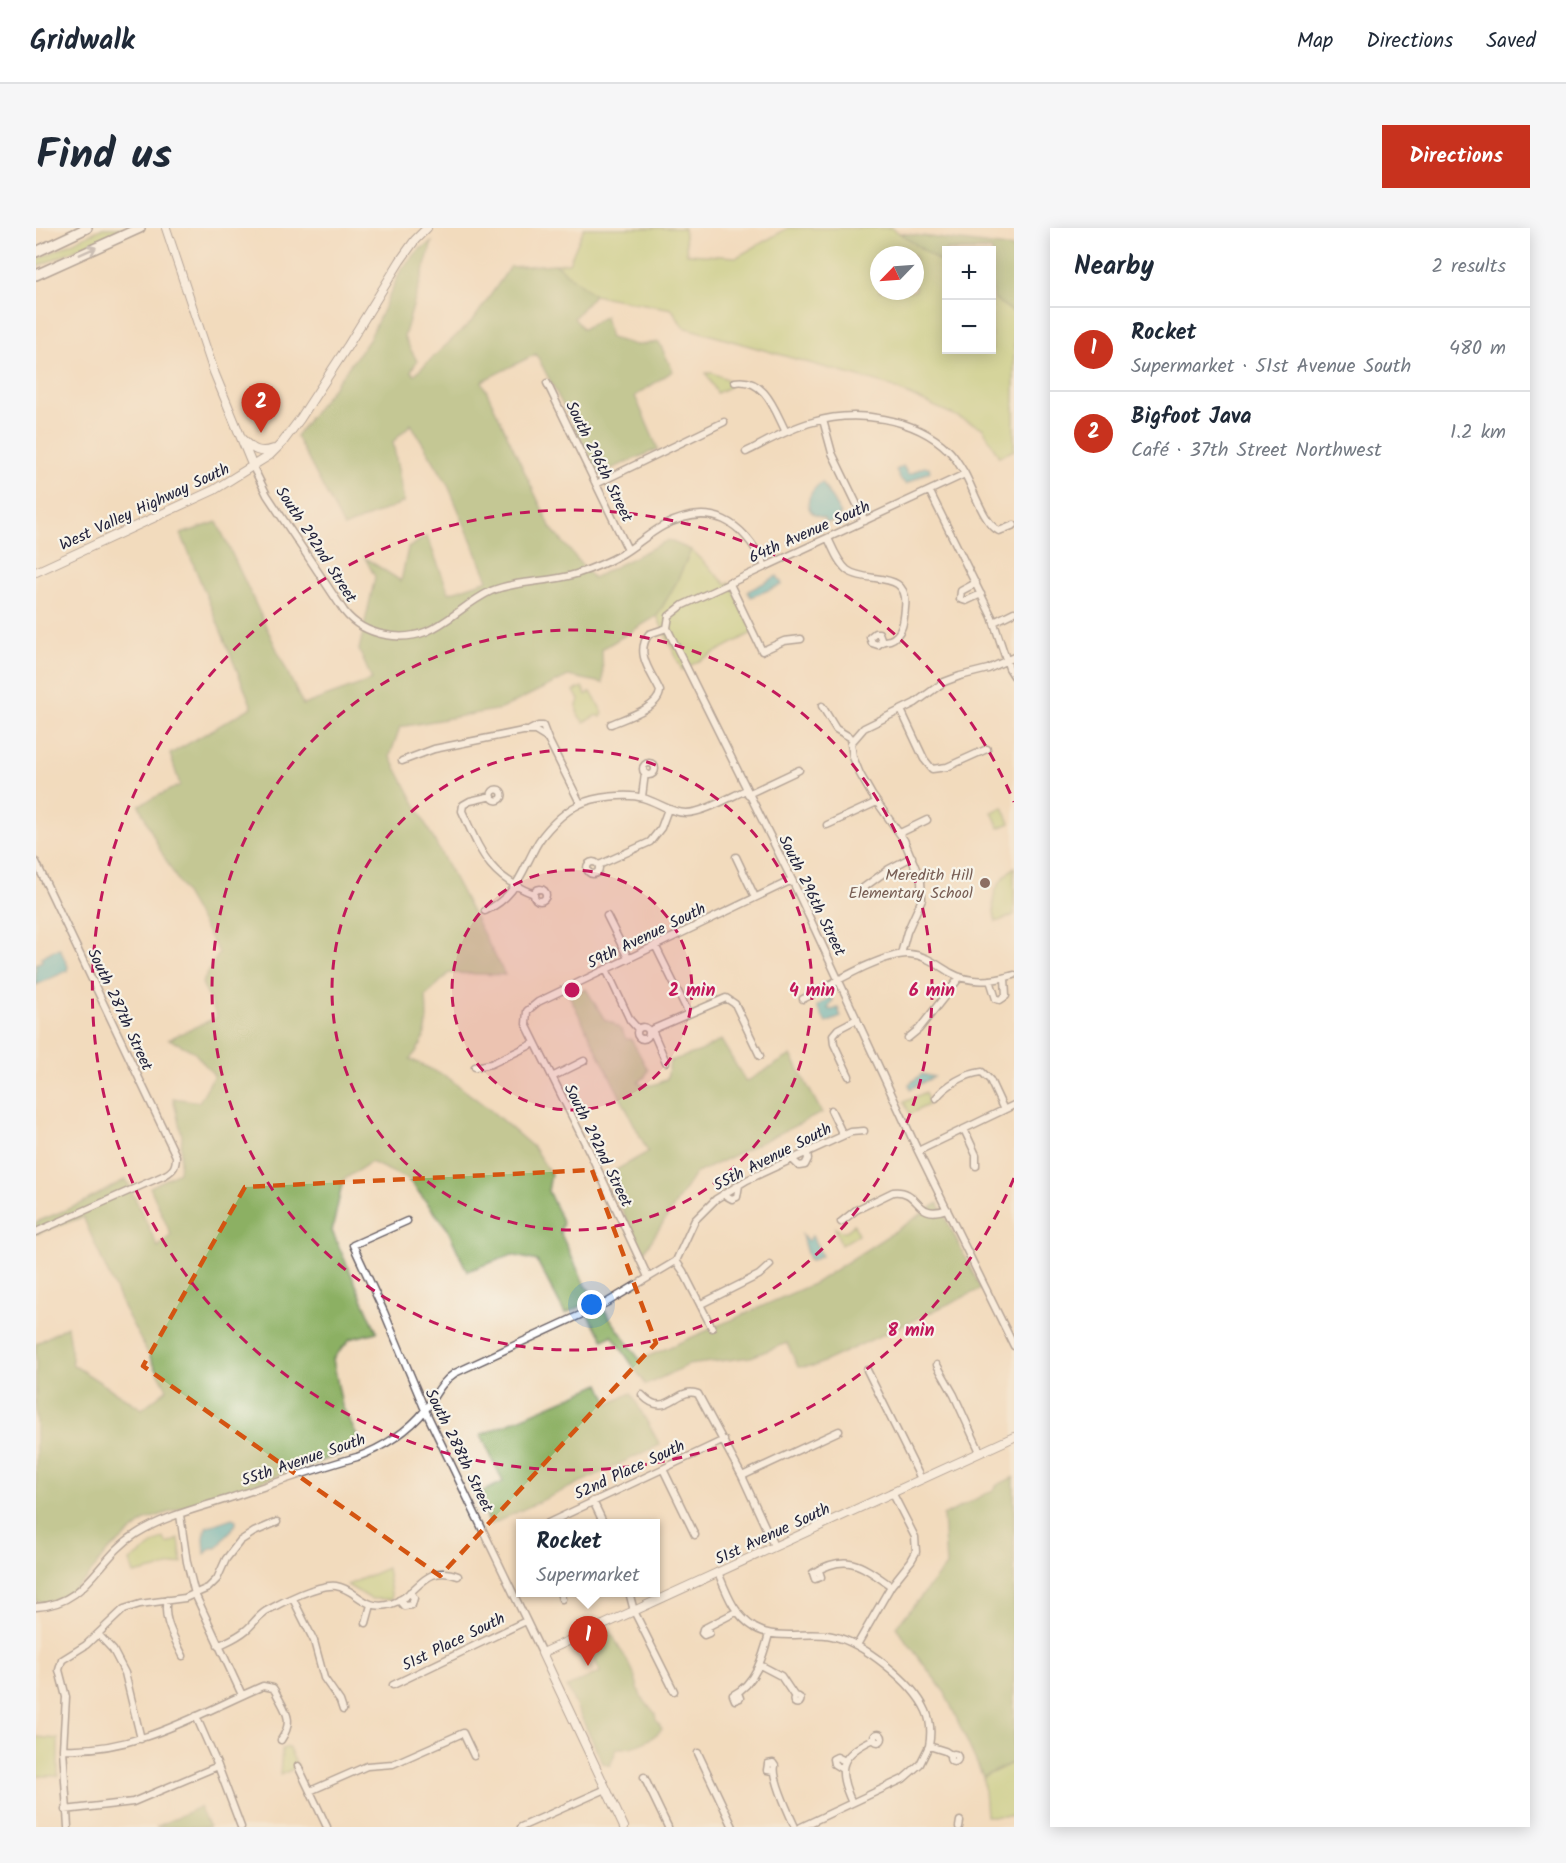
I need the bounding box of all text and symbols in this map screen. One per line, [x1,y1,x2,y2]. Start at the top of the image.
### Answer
text: Gridwalk [30,19,135,64]
text: Map [1297,25,1333,58]
text: Directions [1366,25,1453,58]
text: Saved [1486,25,1536,58]
text: Find us [36,123,172,190]
button: Directions [1382,125,1530,188]
one-way arrow [79,245,97,257]
north arrow [870,246,924,300]
map controls [942,246,996,354]
button: + [942,246,996,300]
text: Nearby [1074,246,1154,288]
text: 2 results [1431,251,1506,283]
button: − [942,300,996,354]
text: Rocket [1131,316,1197,351]
text: 1 [1090,333,1097,365]
text: 480 m [1449,333,1506,365]
text: Supermarket · 51st Avenue South [1131,351,1411,383]
pin: 2 [242,384,280,433]
street label: South 296th Street [558,397,639,527]
text: Bigfoot Java [1131,400,1251,435]
text: 2 [1088,417,1099,449]
text: 1.2 km [1450,417,1506,449]
text: Café · 37th Street Northwest [1131,435,1382,467]
street label: West Valley Highway South [55,457,234,558]
street label: South 292nd Street [269,482,363,609]
street label: 64th Avenue South [745,494,874,570]
street label: South 296th Street [771,831,852,961]
place label: Meredith Hill Elementary School [849,863,973,906]
marker: Meredith Hill Elementary School [978,876,992,890]
street label: 59th Avenue South [583,897,710,976]
street label: South 287th Street [80,944,159,1076]
text: 2 min [669,977,715,1006]
text: 4 min [789,977,835,1006]
text: 6 min [909,977,955,1006]
centre of rings [562,980,582,1000]
street label: South 292nd Street [557,1080,639,1212]
street label: 55th Avenue South [709,1117,836,1198]
your location [577,1290,606,1319]
text: 8 min [888,1317,934,1346]
street label: South 288th Street [418,1385,500,1518]
street label: 55th Avenue South [238,1427,369,1493]
street label: 52nd Place South [570,1434,689,1507]
street label: 51st Avenue South [711,1497,834,1572]
popup [516,1519,660,1597]
text: Rocket [536,1525,602,1560]
text: Supermarket [536,1560,640,1592]
street label: 51st Place South [398,1607,510,1678]
pin: 1 [568,1616,608,1666]

